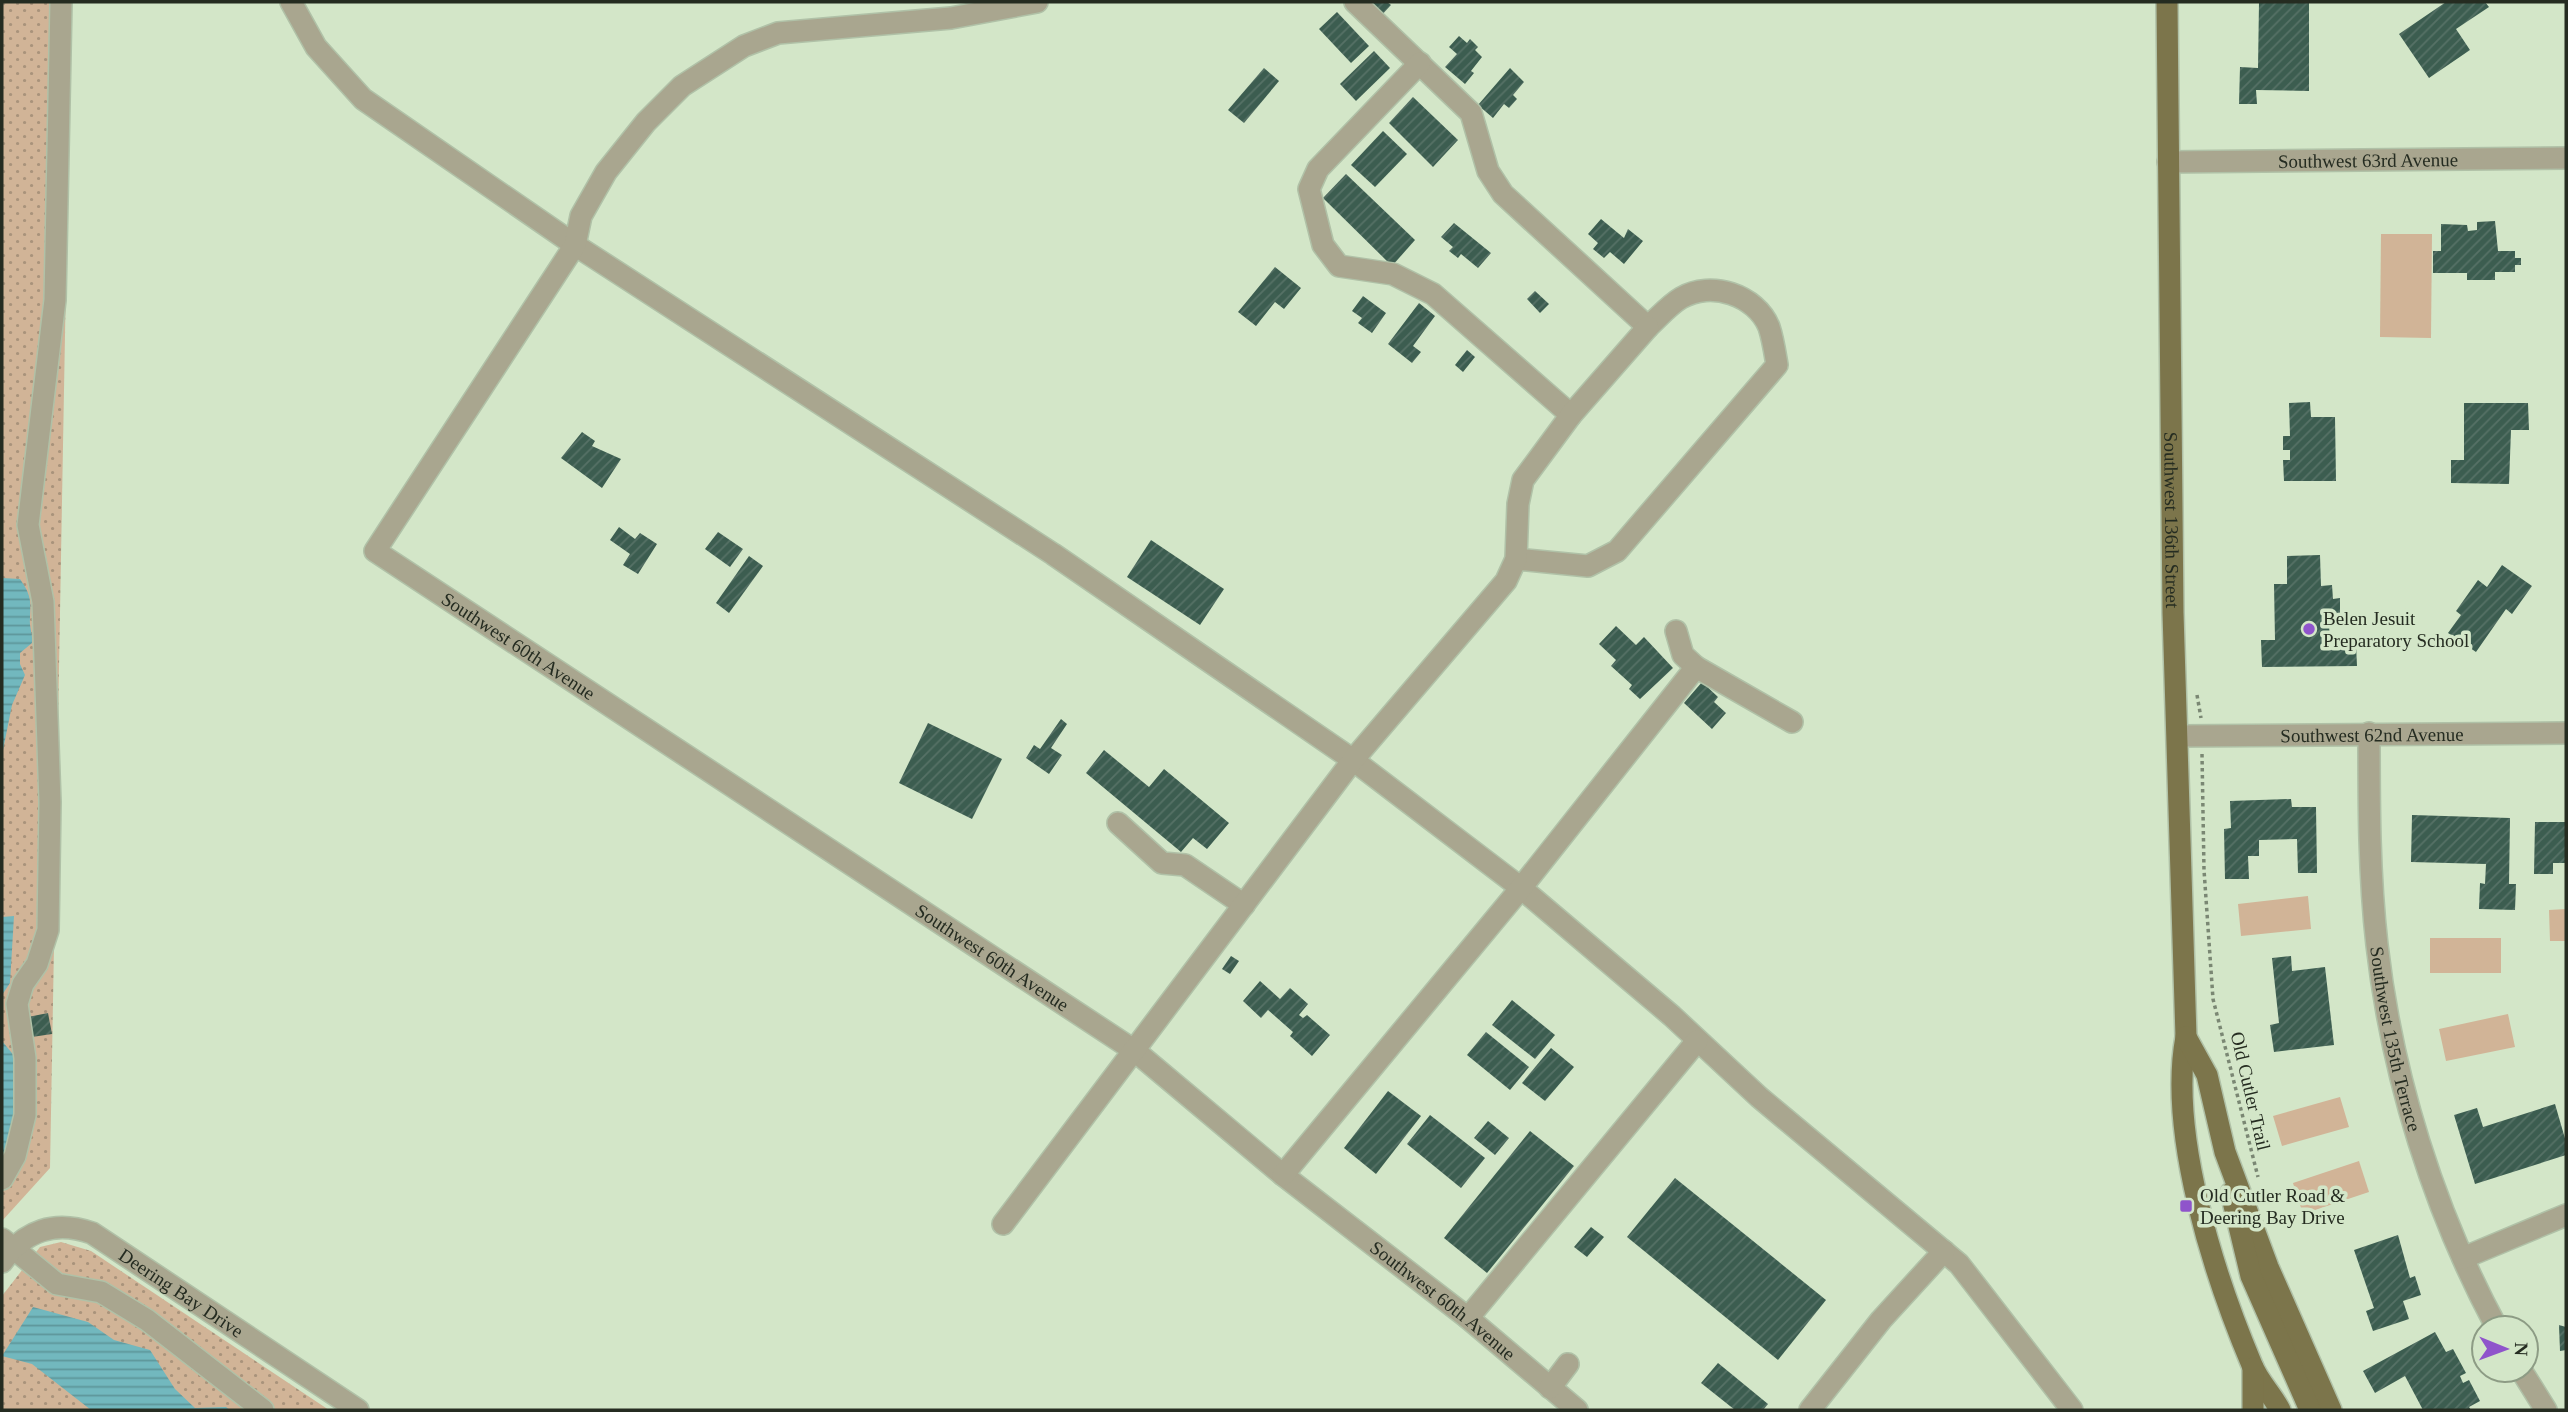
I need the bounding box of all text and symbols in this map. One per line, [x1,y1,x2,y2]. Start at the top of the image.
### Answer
street label: Southwest 63rd Avenue [2278,149,2458,172]
street label: Southwest 136th Street [2160,432,2183,609]
street label: Southwest 60th Avenue [438,588,599,704]
place label: Belen Jesuit Preparatory School [2323,608,2469,651]
marker: Belen Jesuit Preparatory School [2301,621,2317,637]
street label: Southwest 62nd Avenue [2280,724,2464,746]
street label: Southwest 60th Avenue [911,900,1073,1016]
street label: Southwest 135th Terrace [2366,945,2425,1134]
street label: Old Cutler Trail [2227,1030,2274,1153]
place label: Old Cutler Road & Deering Bay Drive [2200,1185,2345,1228]
marker: Old Cutler Road & Deering Bay Drive [2178,1198,2194,1214]
street label: Southwest 60th Avenue [1366,1237,1519,1364]
street label: Deering Bay Drive [115,1244,247,1342]
north arrow [2470,1314,2540,1384]
text: N [2511,1342,2532,1357]

